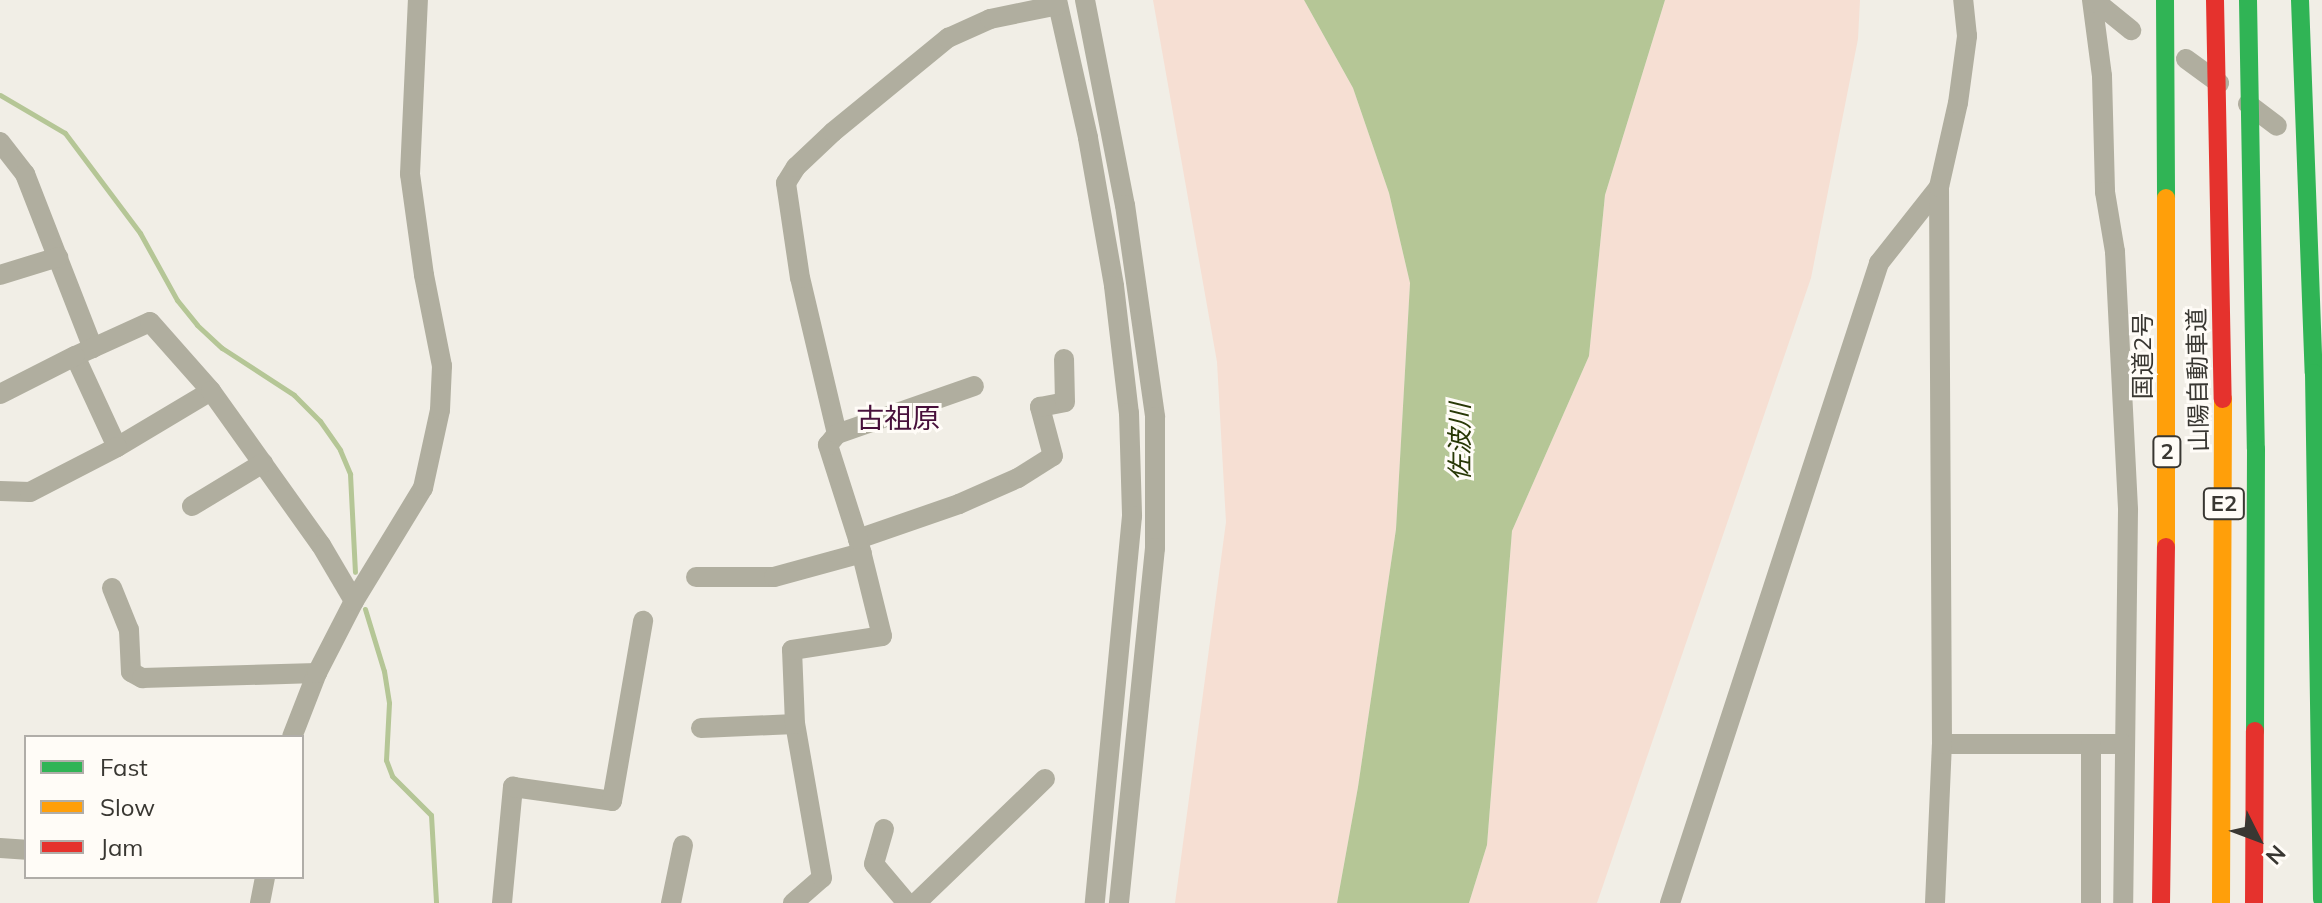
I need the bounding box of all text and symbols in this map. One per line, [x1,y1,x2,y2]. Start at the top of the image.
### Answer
street label: 山陽自動車道 [2182,308,2214,452]
street label: 国道2号 [2129,313,2157,399]
district label: 古祖原 [856,401,940,435]
water label: 佐波川 [1444,403,1476,481]
road number: 2 [2151,434,2183,470]
road number: E2 [2202,486,2246,522]
legend [24,735,304,879]
text: Fast [100,752,148,782]
text: Slow [100,792,155,822]
north arrow [2218,799,2298,879]
text: Jam [100,832,143,862]
text: N [2260,840,2292,871]

